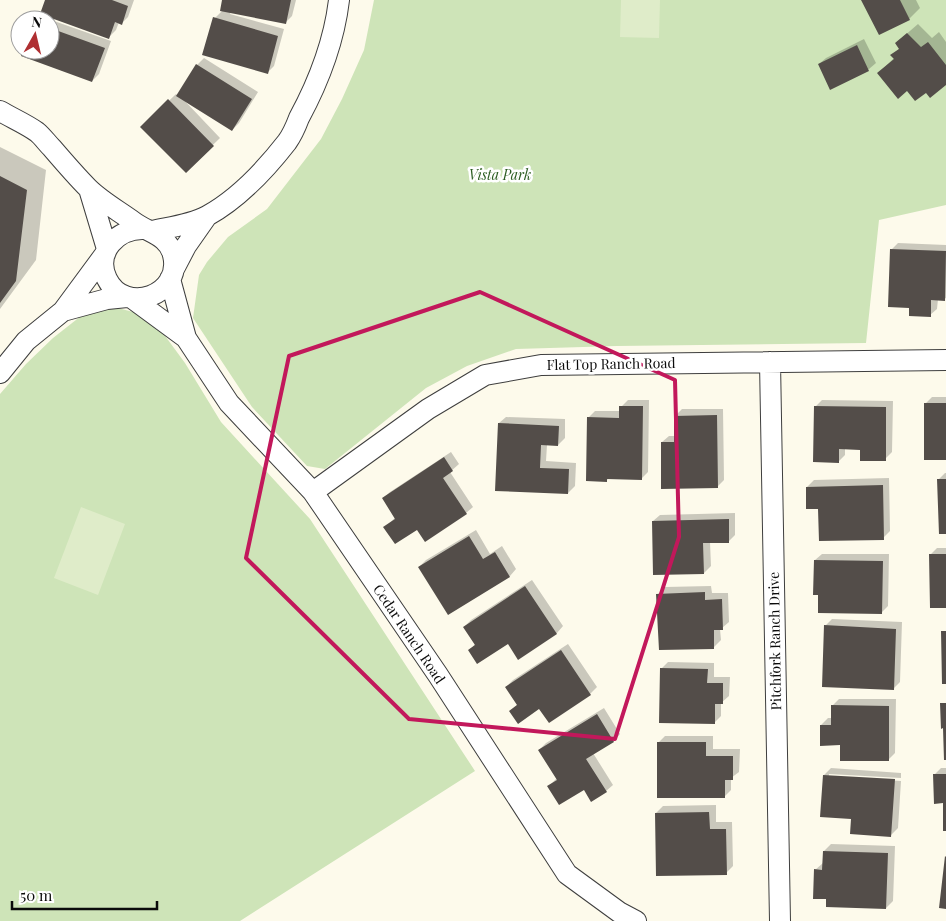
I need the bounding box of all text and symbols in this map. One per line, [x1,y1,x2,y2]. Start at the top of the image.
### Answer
north arrow [10,10,60,60]
text: N [31,12,43,32]
park label: Vista Park [469,165,531,184]
street label: Flat Top Ranch Road [546,353,676,374]
street label: Pitchfork Ranch Drive [764,572,785,710]
street label: Cedar Ranch Road [369,580,450,687]
scale bar [12,878,158,910]
text: 50 m [20,885,53,905]

